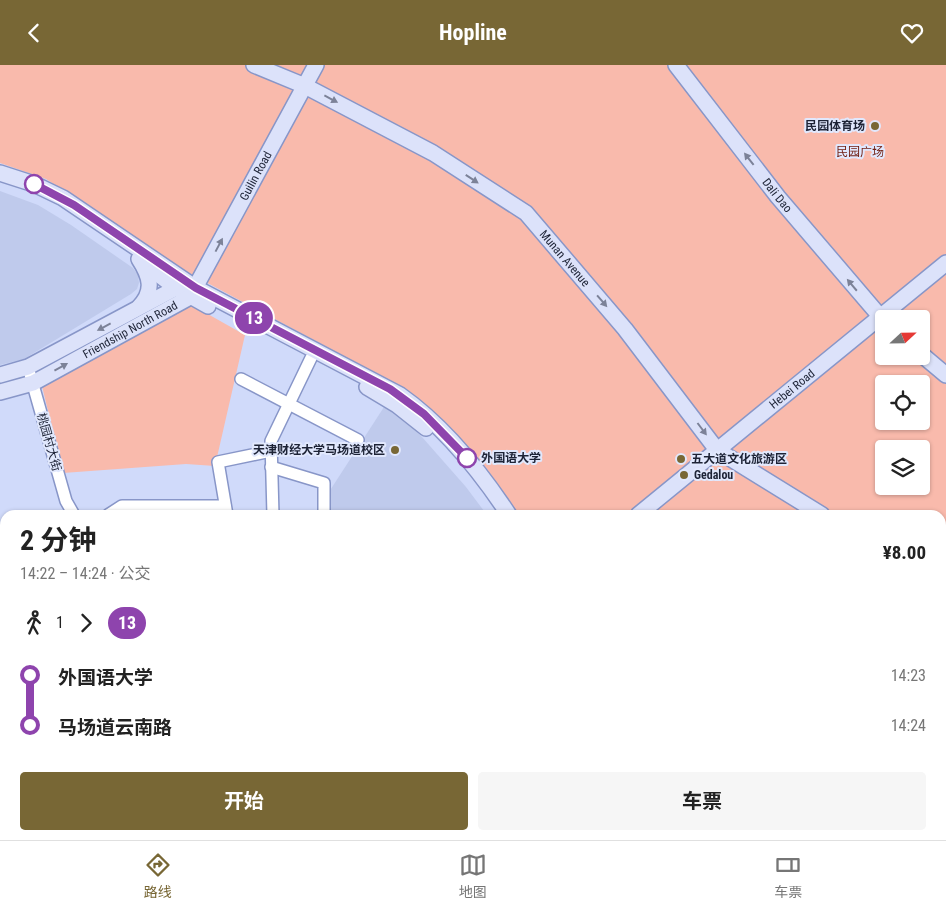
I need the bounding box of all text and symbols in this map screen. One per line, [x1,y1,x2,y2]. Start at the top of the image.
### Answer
icon: back [20,19,48,47]
icon: heart [898,19,926,47]
text: Hopline [439,20,507,45]
one-way arrow [324,95,337,104]
place label: 民园体育场 [805,119,865,133]
marker: 民园体育场 [869,120,881,132]
park label: 民园广场 [836,145,884,159]
street label: Guilin Road [237,149,275,203]
one-way arrow [744,152,754,166]
unlabelled marker [24,174,44,194]
one-way arrow [466,174,479,183]
street label: Dali Dao [759,176,795,215]
street label: Munan Avenue [537,227,593,290]
one-way arrow [215,238,223,252]
one-way arrow [846,278,857,291]
one-way arrow [596,295,607,308]
street label: Friendship North Road [80,298,180,361]
line badge: 13 [232,302,276,334]
text: 13 [245,307,263,328]
north arrow [875,310,930,365]
map controls [875,310,930,495]
one-way arrow [97,323,112,331]
one-way arrow [54,363,68,372]
street label: Hebei Road [767,366,817,412]
button: locate [875,375,930,430]
street label: 桃园村大街 [34,411,64,473]
one-way arrow [696,422,707,435]
button: layers [875,440,930,495]
place label: 天津财经大学马场道校区 [253,443,385,457]
marker: 天津财经大学马场道校区 [389,444,401,456]
marker: 外国语大学 [457,448,477,468]
place label: 外国语大学 [481,451,541,465]
place label: 五大道文化旅游区 [691,452,787,466]
marker: 五大道文化旅游区 [675,453,687,465]
place label: Gedalou [694,468,733,482]
marker: Gedalou [678,469,690,481]
text: 2 分钟 [20,524,97,557]
text: ¥8.00 [883,541,926,564]
text: 14:22 – 14:24 · 公交 [20,564,150,583]
icon: walk [20,609,48,637]
icon: forward [72,609,100,637]
text: 13 [118,612,136,633]
text: 1 [56,613,64,632]
text: 外国语大学 [58,666,153,689]
text: 14:23 [891,666,926,685]
text: 马场道云南路 [58,716,172,739]
text: 14:24 [891,716,926,735]
button: 开始 [20,772,468,830]
button: 车票 [478,772,926,830]
tab: 路线 [144,851,172,901]
tab: 地图 [459,851,487,901]
tab: 车票 [774,851,802,901]

